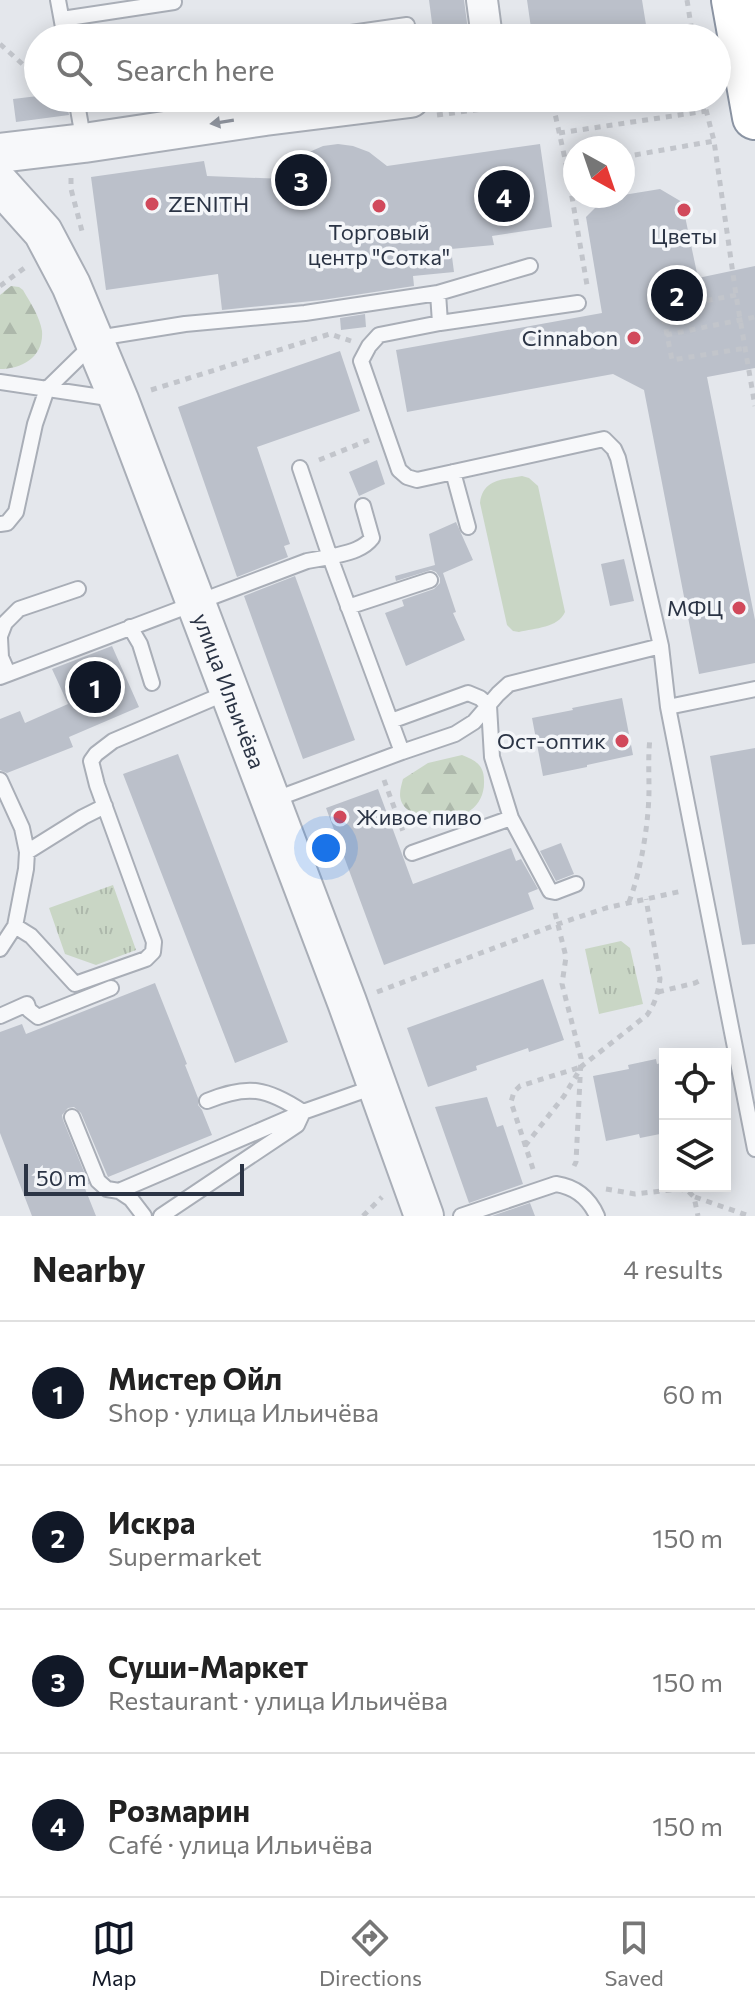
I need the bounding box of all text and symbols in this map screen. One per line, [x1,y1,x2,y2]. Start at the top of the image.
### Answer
search box [24,24,731,112]
icon: search [52,46,96,90]
text: Search here [116,50,275,87]
one-way arrow [209,116,234,129]
north arrow [563,136,635,208]
pin: 3 [275,150,327,210]
pin: 4 [478,166,530,226]
place label: ZENITH [168,190,249,217]
marker: ZENITH [143,195,161,213]
marker: Торговый центр "Сотка" [370,197,388,215]
marker: Цветы [675,201,693,219]
place label: Торговый центр "Сотка" [308,218,450,270]
place label: Цветы [651,222,717,249]
pin: 2 [651,265,703,325]
place label: Cinnabon [522,324,618,351]
marker: Cinnabon [625,329,643,347]
place label: МФЦ [667,594,723,621]
marker: МФЦ [730,599,748,617]
street label: улица Ильичёва [188,609,271,772]
pin: 1 [69,657,121,717]
place label: Ост-оптик [497,727,606,754]
marker: Ост-оптик [613,732,631,750]
place label: Живое пиво [356,803,482,830]
marker: Живое пиво [331,808,349,826]
your location [306,828,346,868]
map controls [659,1048,731,1192]
button: locate [659,1048,731,1120]
button: layers [659,1120,731,1192]
scale bar [24,1160,244,1196]
text: 50 m [36,1164,86,1191]
text: Nearby [32,1247,146,1289]
text: 4 results [623,1253,723,1284]
text: Мистер Ойл [108,1359,282,1396]
text: 1 [52,1378,64,1409]
text: 60 m [663,1378,723,1409]
text: Shop · улица Ильичёва [108,1396,379,1427]
text: Искра [108,1503,195,1540]
text: 2 [51,1522,65,1553]
text: 150 m [652,1522,723,1553]
text: Supermarket [108,1540,262,1571]
text: Суши-Маркет [108,1647,308,1684]
text: 3 [50,1666,66,1697]
text: 150 m [652,1666,723,1697]
text: Restaurant · улица Ильичёва [108,1684,448,1715]
text: Розмарин [108,1791,250,1828]
text: 4 [50,1810,66,1841]
text: 150 m [652,1810,723,1841]
text: Café · улица Ильичёва [108,1828,373,1859]
tab: Map [91,1916,137,1991]
tab: Directions [319,1916,422,1991]
tab: Saved [604,1916,664,1991]

